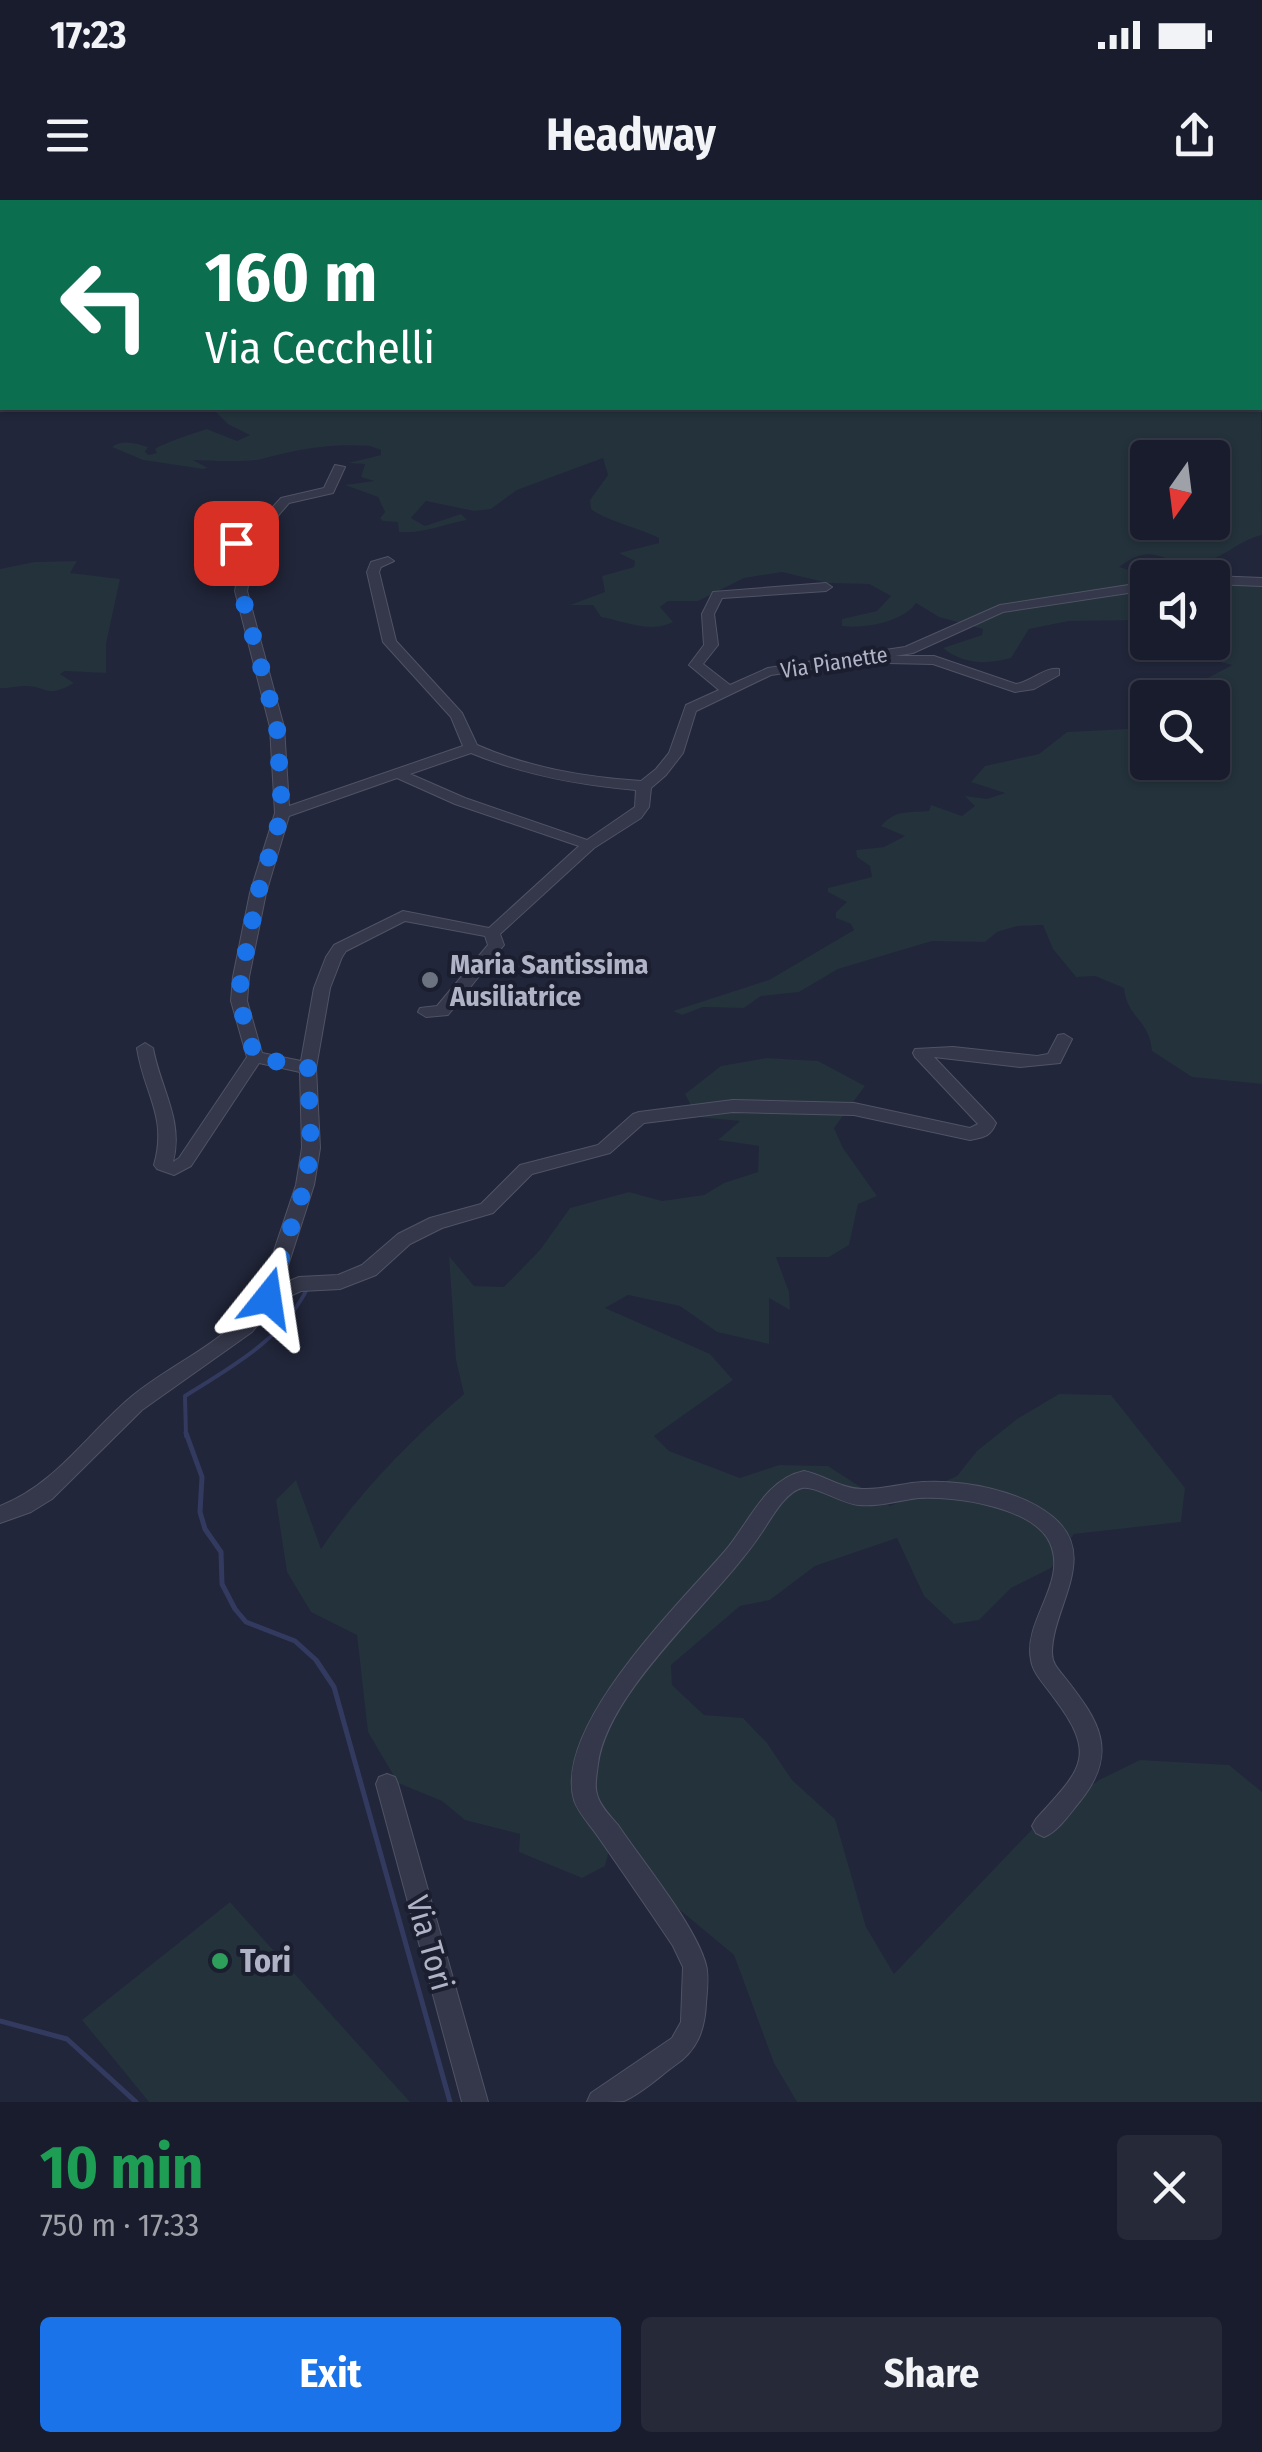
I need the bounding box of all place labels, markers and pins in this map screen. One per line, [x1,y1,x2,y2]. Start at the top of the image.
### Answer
pin [194,501,279,586]
place label: Maria Santissima Ausiliatrice [449,948,648,1013]
marker: Maria Santissima Ausiliatrice [419,969,441,991]
place label: Tori [240,1942,291,1980]
marker: Tori [209,1950,231,1972]

